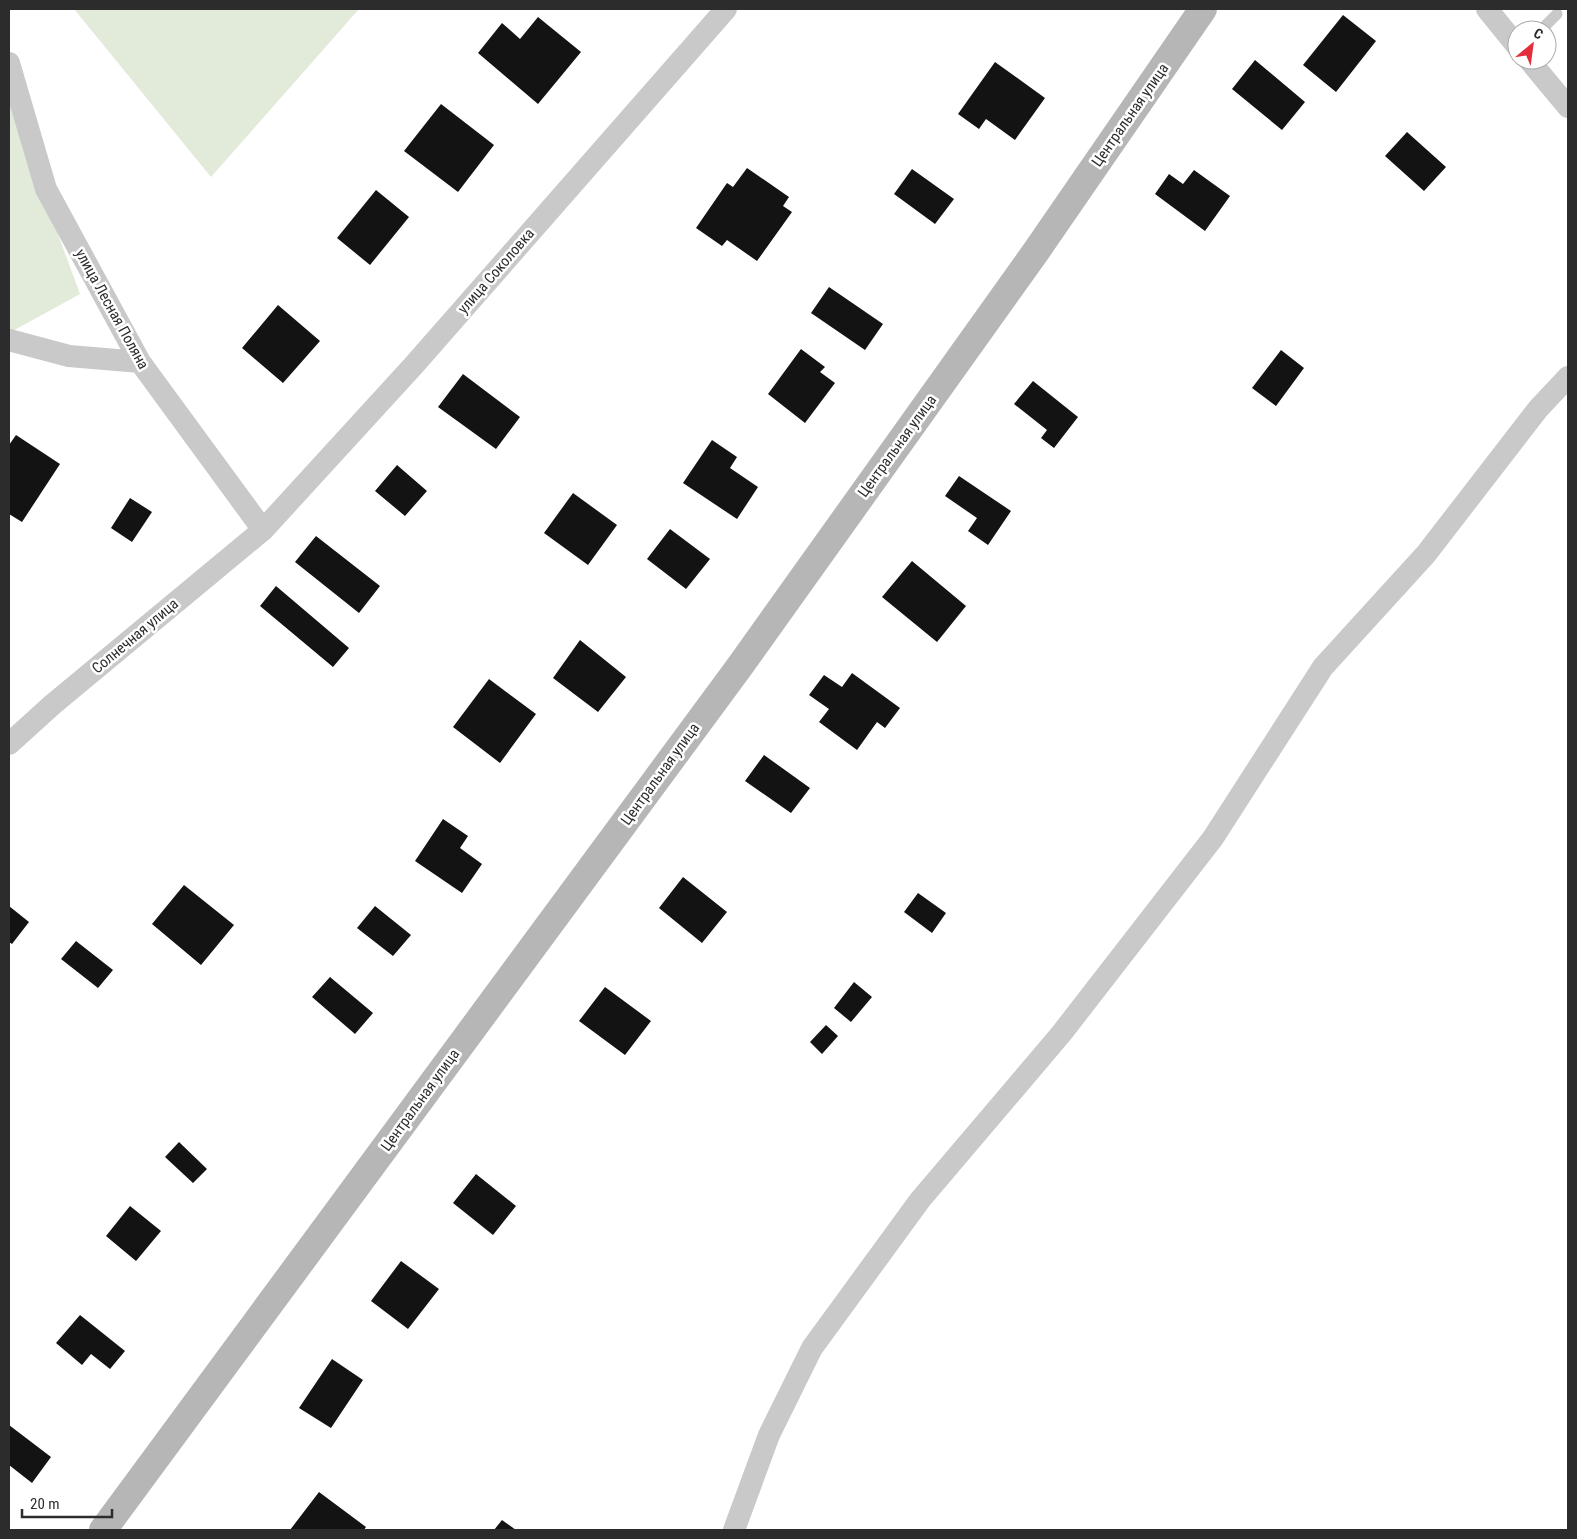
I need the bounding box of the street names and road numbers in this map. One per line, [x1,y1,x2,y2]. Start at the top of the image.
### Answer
street label: Центральная улица [1088,60,1172,170]
street label: улица Соколовка [454,225,538,317]
street label: улица Лесная Поляна [71,246,153,372]
street label: Центральная улица [854,391,940,501]
street label: Солнечная улица [88,595,182,677]
street label: Центральная улица [617,719,703,829]
street label: Центральная улица [377,1045,463,1155]

